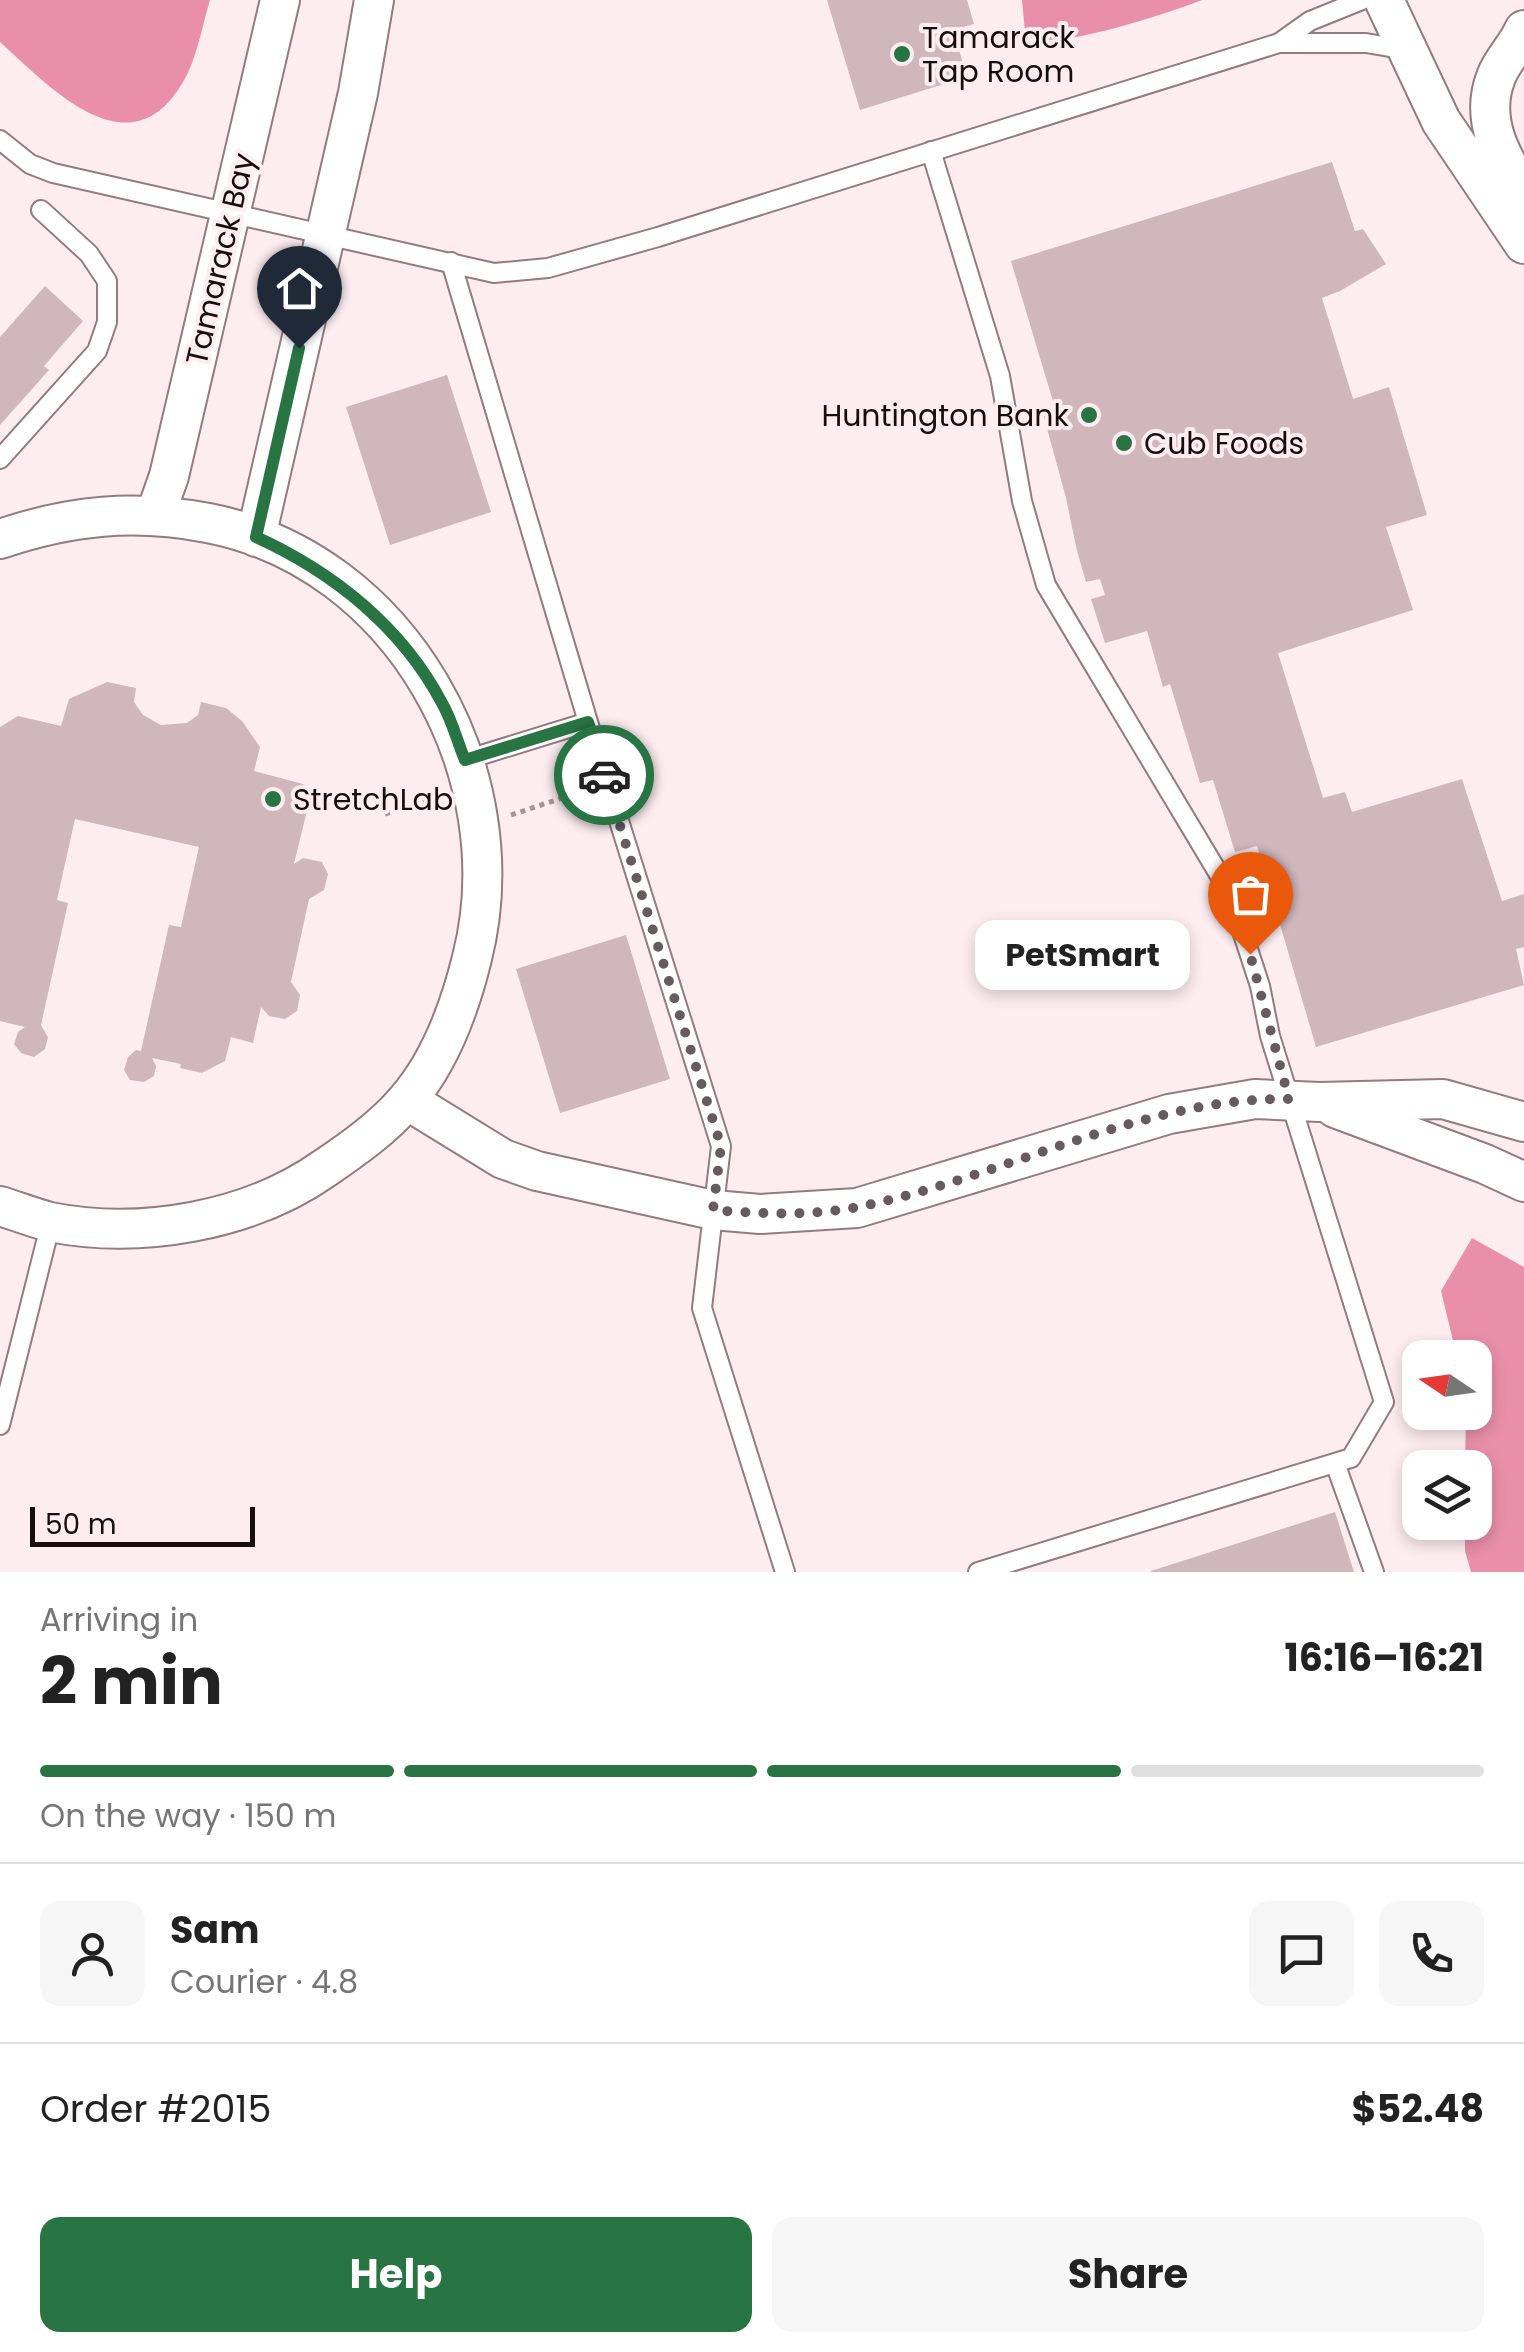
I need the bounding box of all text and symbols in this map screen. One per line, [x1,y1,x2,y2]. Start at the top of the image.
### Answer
place label: Tamarack Tap Room [922,16,1075,93]
marker: Tamarack Tap Room [891,43,913,65]
street label: Tamarack Bay [175,149,265,369]
pin [257,246,342,349]
icon: home [272,261,327,316]
place label: Huntington Bank [821,394,1070,437]
marker: Huntington Bank [1078,404,1100,426]
place label: Cub Foods [1144,422,1304,465]
marker: Cub Foods [1113,432,1135,454]
courier [554,725,654,825]
icon: car [577,748,632,803]
place label: StretchLab [293,778,453,821]
marker: StretchLab [262,788,284,810]
pin [1208,852,1293,955]
icon: bag [1223,867,1278,922]
callout: PetSmart [975,919,1190,989]
text: PetSmart [1005,932,1160,977]
north arrow [1402,1340,1492,1430]
map controls [1402,1340,1492,1540]
button: layers [1402,1450,1492,1540]
scale bar [30,1502,255,1546]
text: 50 m [45,1505,116,1544]
text: Arriving in [40,1597,198,1642]
text: 16:16–16:21 [1285,1631,1484,1684]
text: 2 min [40,1636,223,1727]
text: On the way · 150 m [40,1793,336,1838]
button: person [40,1901,145,2006]
button: chat [1249,1901,1354,2006]
button: phone [1379,1901,1484,2006]
text: Sam [170,1903,259,1956]
text: Courier · 4.8 [170,1959,358,2004]
text: Order #2015 [40,2082,271,2135]
text: $52.48 [1352,2082,1484,2135]
button: Help [40,2217,752,2332]
button: Share [772,2217,1484,2332]

